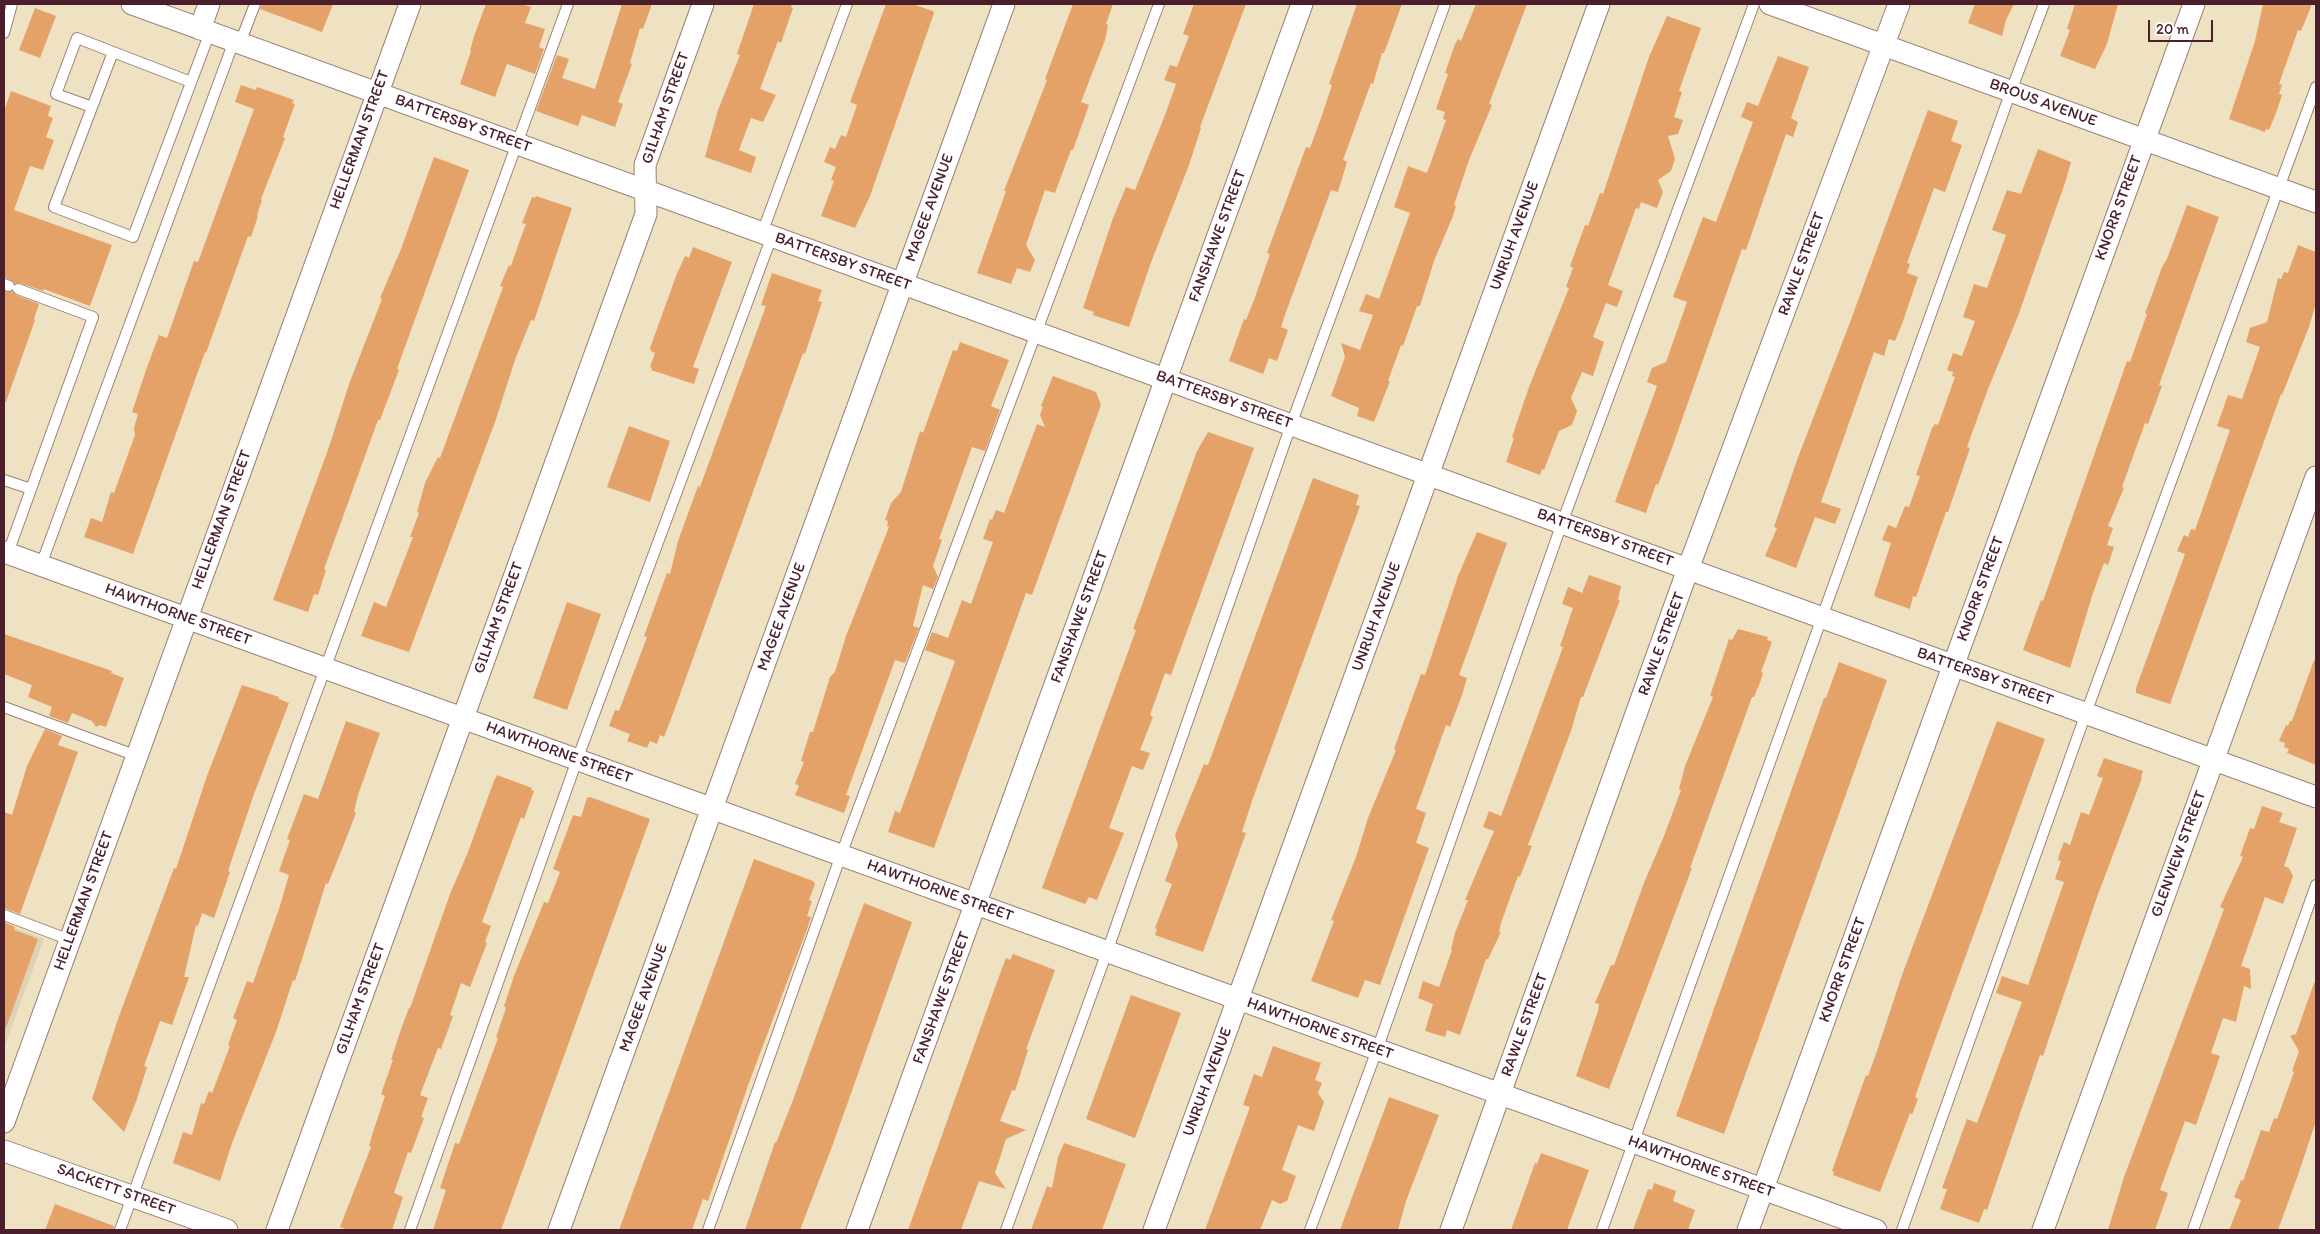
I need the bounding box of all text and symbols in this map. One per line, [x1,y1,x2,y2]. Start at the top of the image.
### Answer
scale bar [2150,10,2215,42]
text: 20 m [2156,20,2189,38]
street label: GILHAM STREET [638,49,694,167]
street label: HELLERMAN STREET [326,68,394,212]
street label: BROUS AVENUE [1986,75,2100,131]
street label: BATTERSBY STREET [392,90,534,158]
street label: MAGEE AVENUE [902,151,958,265]
street label: KNORR STREET [2091,153,2147,263]
street label: FANSHAWE STREET [1185,167,1251,305]
street label: UNRUH AVENUE [1486,179,1544,293]
street label: RAWLE STREET [1774,210,1830,318]
street label: BATTERSBY STREET [772,228,914,296]
street label: BATTERSBY STREET [1153,366,1295,434]
street label: HELLERMAN STREET [188,448,256,592]
street label: BATTERSBY STREET [1534,504,1676,572]
street label: KNORR STREET [1953,534,2009,644]
street label: FANSHAWE STREET [1047,548,1113,686]
street label: GILHAM STREET [470,560,528,676]
street label: MAGEE AVENUE [754,560,810,674]
street label: UNRUH AVENUE [1348,560,1406,674]
street label: HAWTHORNE STREET [102,580,254,650]
street label: RAWLE STREET [1634,590,1690,698]
street label: BATTERSBY STREET [1914,643,2056,711]
street label: HAWTHORNE STREET [483,718,635,788]
street label: GLENVIEW STREET [2147,788,2211,920]
street label: HELLERMAN STREET [50,829,118,973]
street label: HAWTHORNE STREET [864,856,1016,926]
street label: KNORR STREET [1815,915,1871,1025]
street label: FANSHAWE STREET [909,929,975,1067]
street label: GILHAM STREET [332,941,390,1057]
street label: MAGEE AVENUE [616,941,672,1055]
street label: RAWLE STREET [1497,971,1553,1079]
street label: HAWTHORNE STREET [1244,994,1396,1064]
street label: UNRUH AVENUE [1179,1025,1237,1139]
street label: HAWTHORNE STREET [1625,1132,1777,1202]
street label: SACKETT STREET [54,1160,178,1220]

